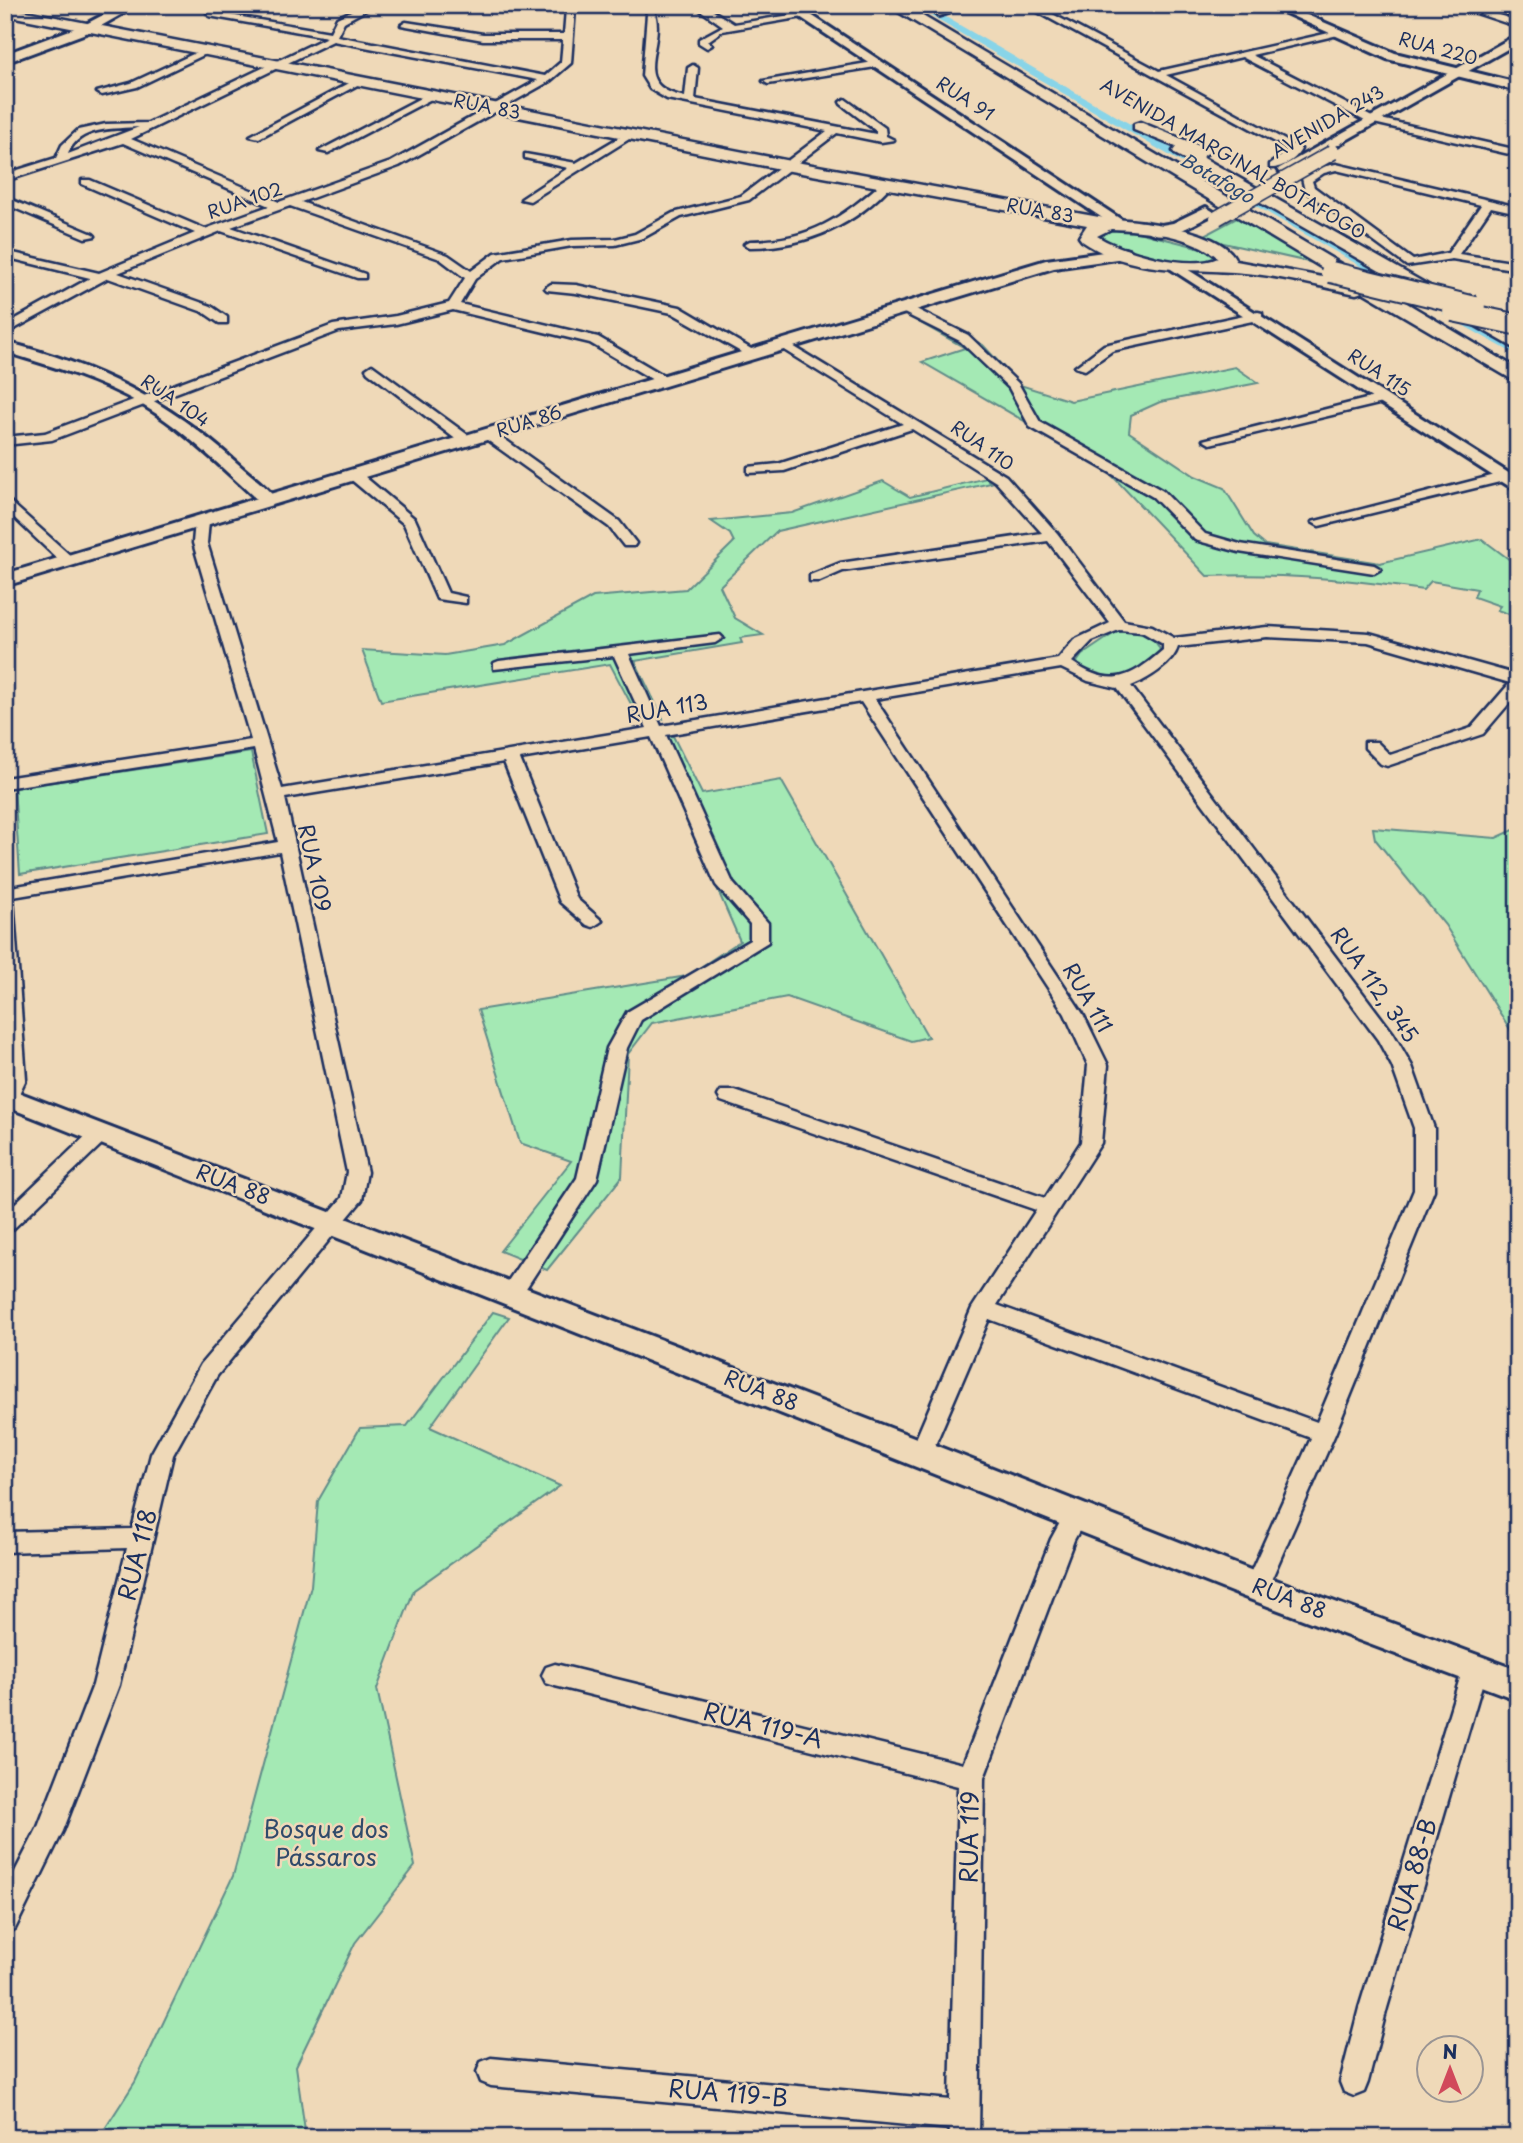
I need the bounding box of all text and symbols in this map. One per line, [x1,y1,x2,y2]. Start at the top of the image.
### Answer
street label: RUA 220 [1396,24,1481,71]
street label: RUA 91 [931,69,1000,127]
street label: AVENIDA MARGINAL BOTAFOGO [1096,70,1371,245]
street label: AVENIDA 243 [1266,77,1389,164]
street label: RUA 83 [451,86,523,125]
water label: Botafogo [1175,145,1261,210]
street label: RUA 102 [203,174,286,225]
street label: RUA 83 [1004,190,1076,229]
street label: RUA 115 [1343,341,1417,402]
street label: RUA 104 [136,367,216,433]
street label: RUA 86 [492,398,565,443]
street label: RUA 110 [946,413,1020,476]
street label: RUA 113 [623,684,710,730]
street label: RUA 109 [291,821,341,914]
street label: RUA 112, 345 [1324,919,1428,1048]
street label: RUA 111 [1056,956,1122,1038]
street label: RUA 88 [192,1154,276,1212]
street label: RUA 88 [720,1360,804,1418]
street label: RUA 118 [107,1505,165,1604]
street label: RUA 88 [1248,1568,1332,1626]
street label: RUA 119-A [700,1692,827,1756]
street label: RUA 119 [949,1790,987,1884]
park label: Bosque dos Pássaros [263,1810,389,1874]
street label: RUA 88-B [1377,1814,1445,1935]
north arrow [1414,2035,1484,2104]
text: N [1442,2037,1458,2065]
street label: RUA 119-B [667,2069,789,2115]

